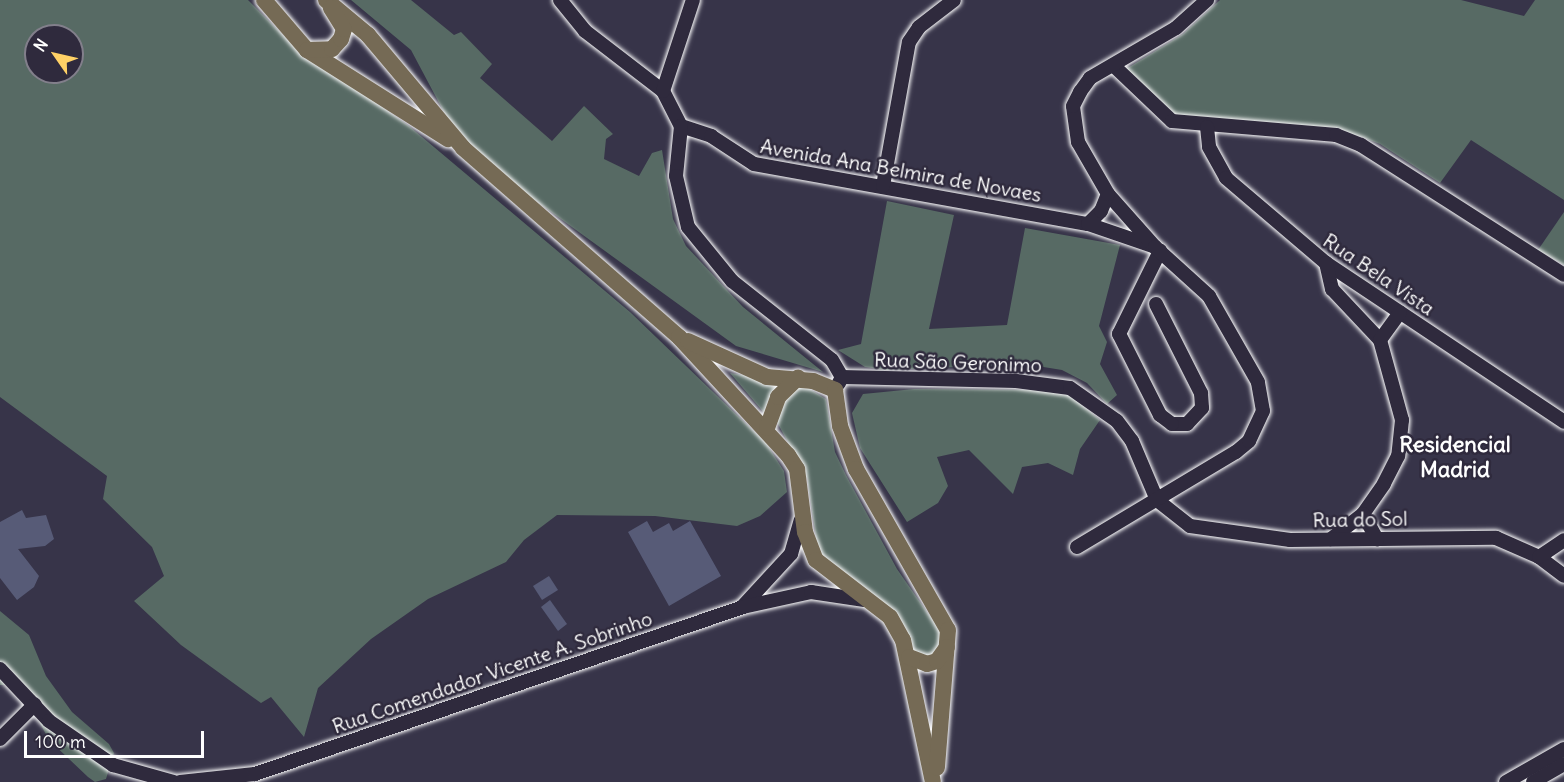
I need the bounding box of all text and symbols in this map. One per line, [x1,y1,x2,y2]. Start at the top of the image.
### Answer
north arrow [24,24,84,84]
text: N [29,35,52,55]
street label: Avenida Ana Belmira de Novaes [758,133,1044,207]
street label: Rua Bela Vista [1319,228,1439,320]
street label: Rua São Geronimo [874,347,1042,377]
district label: Residencial Madrid [1399,431,1511,482]
street label: Rua do Sol [1312,506,1408,532]
street label: Rua Comendador Vicente A. Sobrinho [329,606,655,738]
scale bar [27,719,207,757]
text: 100 m [35,730,86,753]

